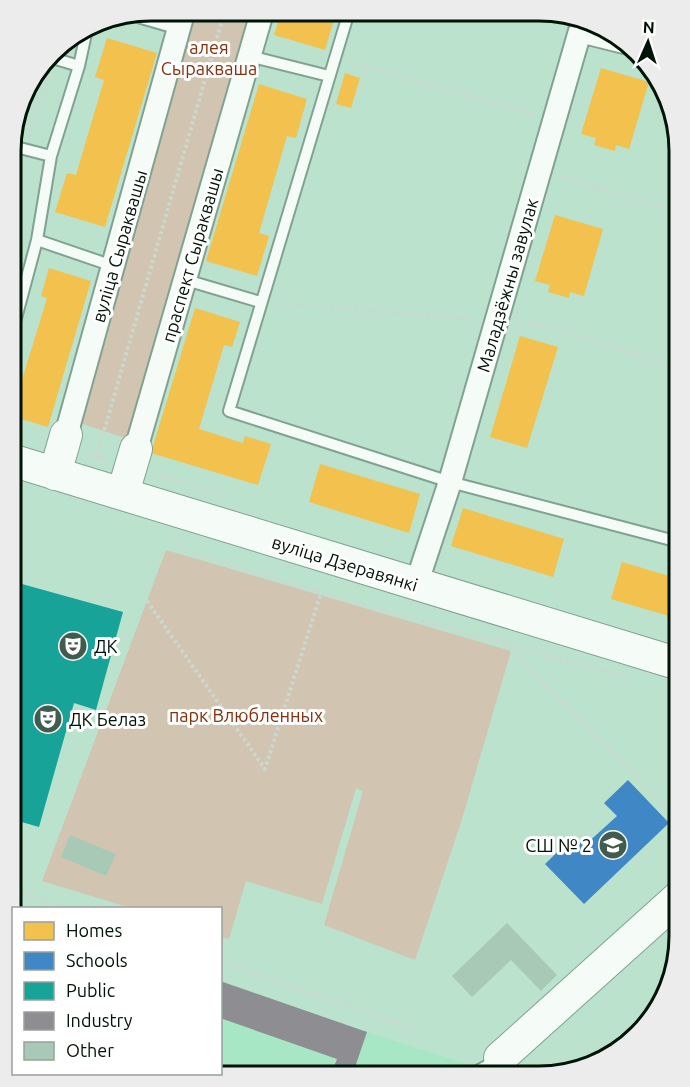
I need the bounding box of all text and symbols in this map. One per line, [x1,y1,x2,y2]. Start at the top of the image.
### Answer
north arrow [618,12,678,72]
text: N [642,18,655,36]
park label: алея Сыракваша [161,37,257,78]
street label: праспект Сыраквашы [157,165,227,345]
street label: вуліца Сыраквашы [88,167,150,325]
street label: Маладзёжны завулак [473,196,541,374]
street label: вуліца Дзеравянкі [270,531,420,595]
theatre icon: ДК [57,630,89,662]
place label: ДК [94,636,118,656]
theatre icon: ДК Белаз [32,703,64,735]
park label: парк Влюбленных [169,705,323,725]
place label: ДК Белаз [69,709,146,729]
school or university icon: СШ № 2 [597,829,629,861]
place label: СШ № 2 [525,835,592,855]
legend [12,907,222,1075]
text: Homes [66,920,123,940]
text: Schools [66,950,128,970]
text: Public [66,980,115,1000]
text: Industry [66,1010,133,1030]
text: Other [66,1040,114,1060]

